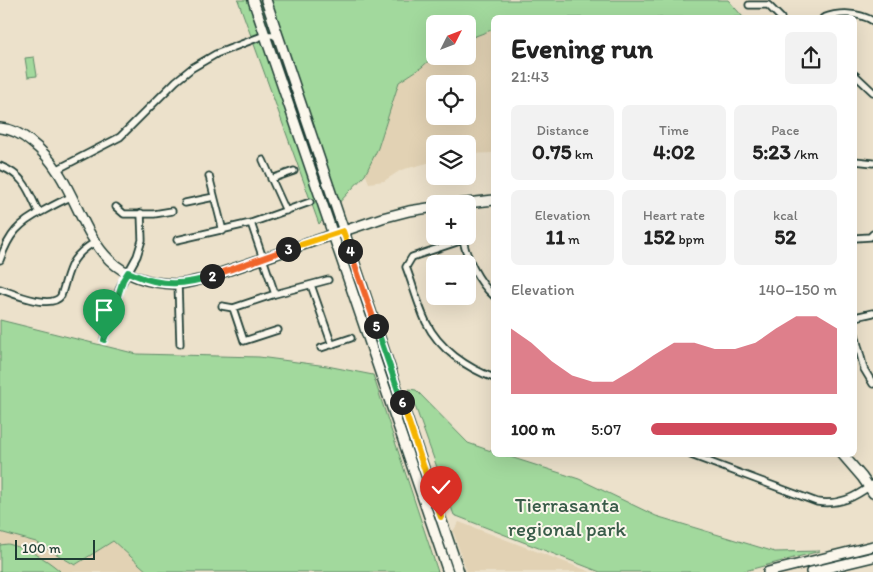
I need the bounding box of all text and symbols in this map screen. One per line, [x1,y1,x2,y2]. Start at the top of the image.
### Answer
north arrow [426,15,476,65]
map controls [426,15,476,305]
text: Evening run [511,31,653,65]
button: share [785,32,837,84]
text: 21:43 [511,67,549,86]
button: locate [426,75,476,125]
text: Distance [536,122,589,139]
text: Time [659,122,689,139]
text: Pace [771,122,799,139]
button: layers [426,135,476,185]
text: 0.75 [532,139,572,164]
text: 4:02 [653,139,695,164]
text: 5:23 [752,139,791,164]
text: km [572,146,593,163]
text: /km [791,146,818,163]
button: + [426,195,476,245]
text: Elevation [535,207,590,224]
text: Heart rate [643,207,705,224]
text: kcal [773,207,798,224]
text: 11 [545,224,565,249]
text: 152 [644,224,675,249]
text: 52 [774,224,796,249]
text: m [565,231,580,248]
text: bpm [675,231,704,248]
pin: 3 [276,236,300,262]
pin: 4 [338,238,362,264]
text: 3 [285,241,292,258]
text: 4 [346,243,355,260]
button: − [426,255,476,305]
pin: 2 [200,264,224,288]
text: 2 [209,268,216,285]
text: Elevation [511,280,575,299]
text: 140–150 m [758,280,837,299]
pin [83,289,125,340]
icon: arrive [90,296,118,324]
pin: 5 [364,314,388,338]
text: 5 [373,318,380,335]
pin: 6 [390,390,414,414]
text: 6 [399,394,406,411]
text: 100 m [511,420,555,439]
text: 5:07 [591,420,621,439]
pin [420,466,462,517]
icon: check [427,473,455,501]
park label: Tierrasanta regional park [508,492,626,541]
scale bar [15,537,95,560]
text: 100 m [22,540,61,557]

